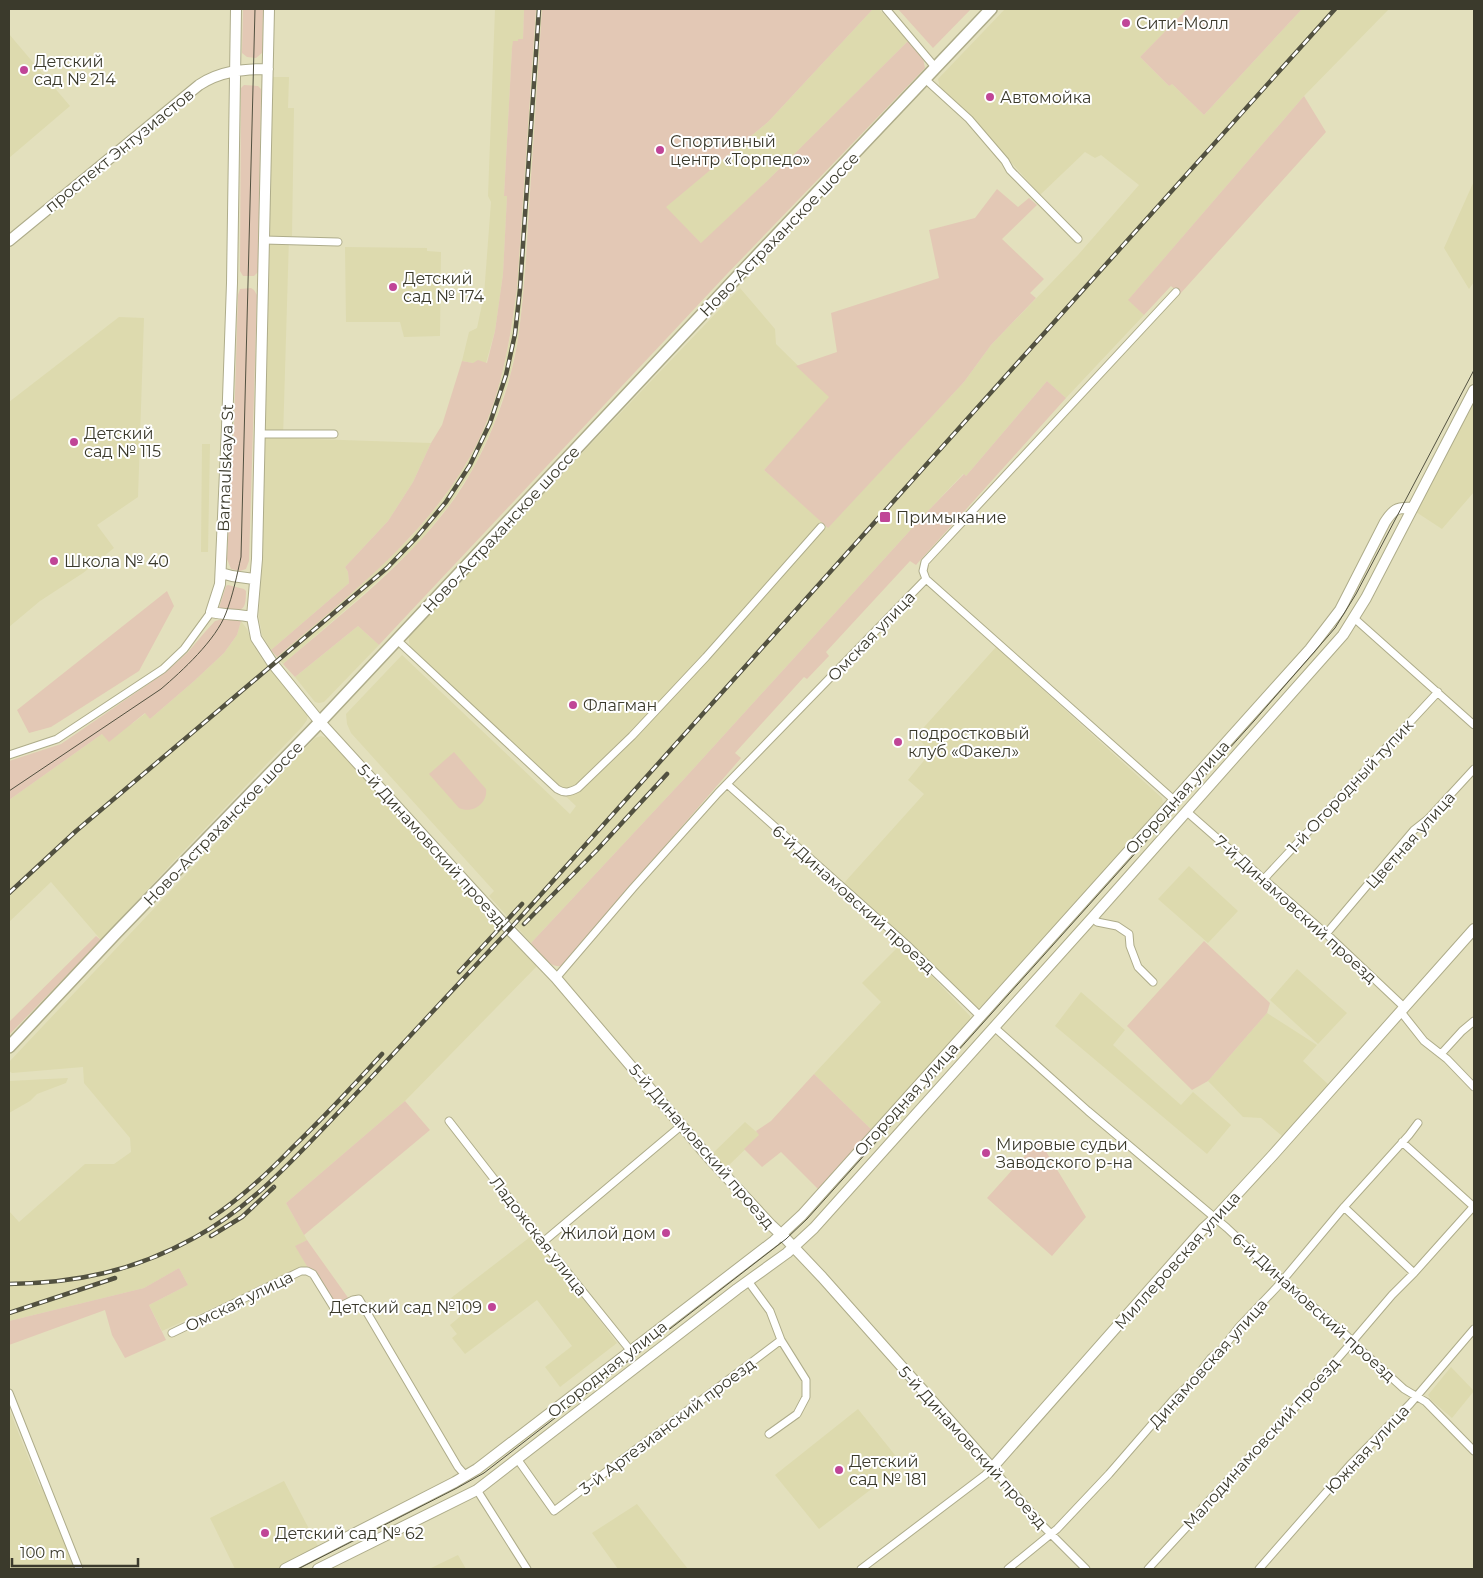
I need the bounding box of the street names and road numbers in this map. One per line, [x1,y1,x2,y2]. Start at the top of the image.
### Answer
street label: проспект Энтузиастов [41,85,198,216]
street label: Ново-Астраханское шоссе [696,148,863,320]
street label: Barnaulskaya St [214,403,237,532]
street label: Ново-Астраханское шоссе [419,442,584,617]
street label: Омская улица [824,587,919,685]
street label: 1-й Огородный тупик [1283,715,1418,857]
street label: Ново-Астраханское шоссе [140,737,307,909]
street label: Огородная улица [1121,737,1233,858]
street label: 5-й Динамовский проезд [354,760,510,930]
street label: Цветная улица [1362,788,1459,893]
street label: 6-й Динамовский проезд [768,821,939,978]
street label: 7-й Динамовский проезд [1211,832,1381,987]
street label: Огородная улица [850,1039,962,1160]
street label: 5-й Динамовский проезд [625,1060,778,1233]
street label: Ладожская улица [486,1173,591,1300]
street label: Миллеровская улица [1111,1188,1244,1333]
street label: 6-й Динамовский проезд [1228,1229,1399,1386]
street label: Омская улица [182,1267,296,1336]
street label: Динамовская улица [1145,1295,1272,1432]
street label: Огородная улица [544,1317,671,1422]
street label: 3-й Артезианский проезд [576,1354,759,1499]
street label: Малодинамовский проезд [1179,1354,1343,1533]
street label: 5-й Динамовский проезд [895,1362,1051,1532]
street label: Южная улица [1321,1401,1413,1498]

